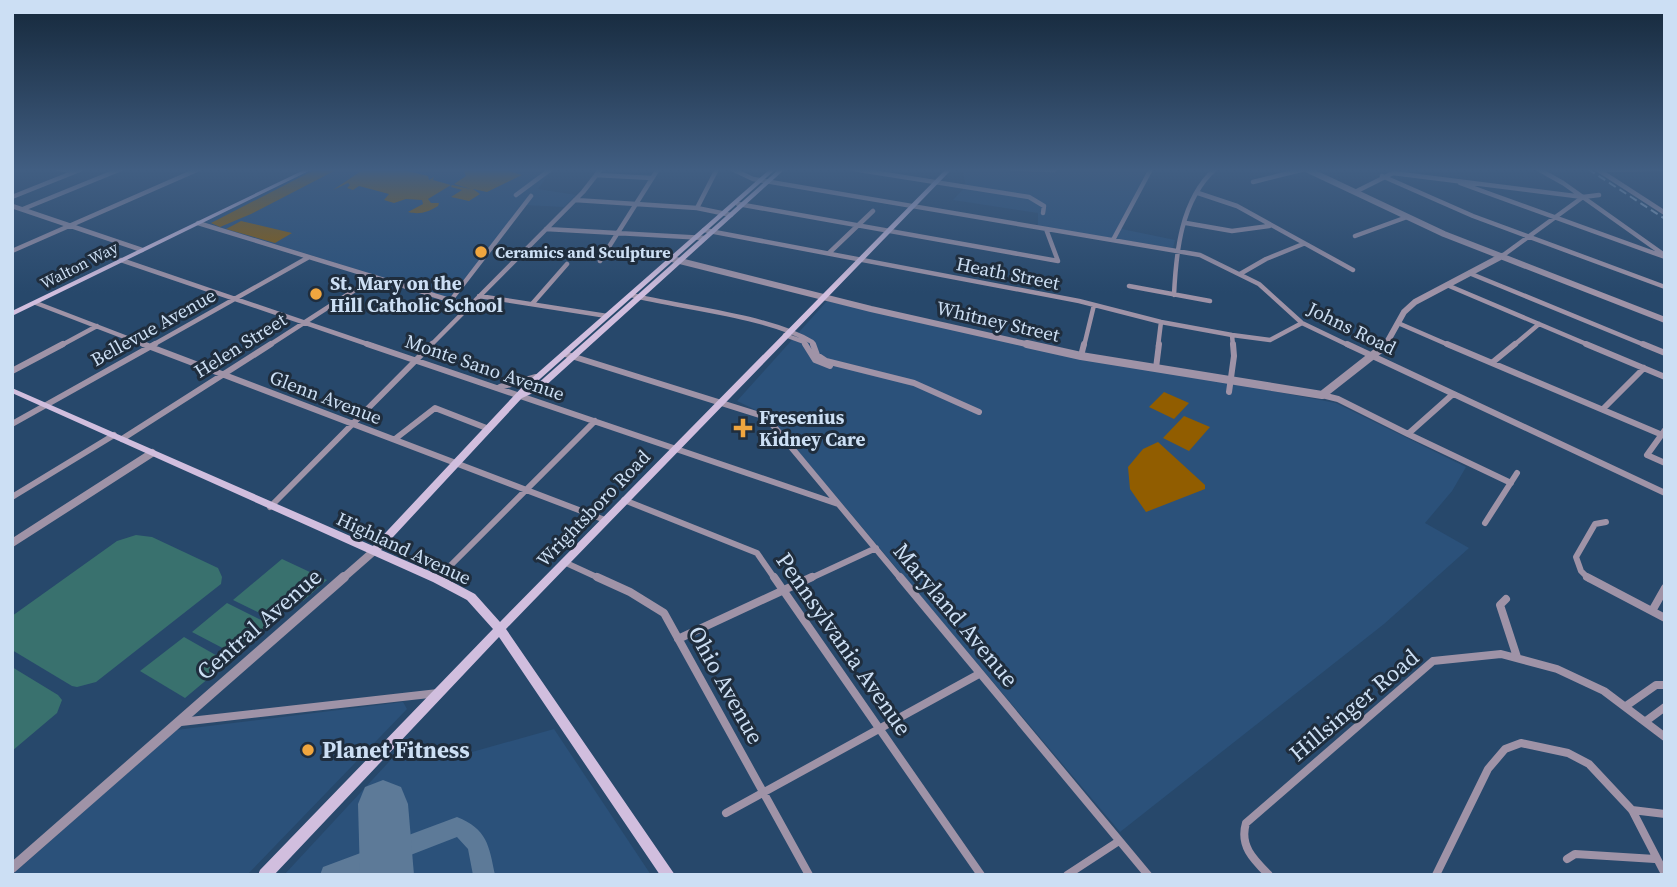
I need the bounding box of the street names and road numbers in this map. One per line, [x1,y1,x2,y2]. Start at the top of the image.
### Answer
street label: Walton Way [36,236,122,294]
street label: Heath Street [954,250,1063,296]
street label: Bellevue Avenue [86,282,220,372]
street label: Whitney Street [934,294,1063,348]
street label: Johns Road [1302,295,1401,361]
street label: Helen Street [189,306,292,384]
street label: Monte Sano Avenue [402,328,568,406]
street label: Glenn Avenue [266,364,386,430]
street label: Wrightsboro Road [530,444,656,572]
street label: Highland Avenue [332,505,476,591]
street label: Maryland Avenue [886,536,1026,694]
street label: Pennsylvania Avenue [769,546,919,742]
street label: Central Avenue [189,561,329,687]
street label: Ohio Avenue [680,620,772,750]
street label: Hillsinger Road [1282,641,1426,769]

